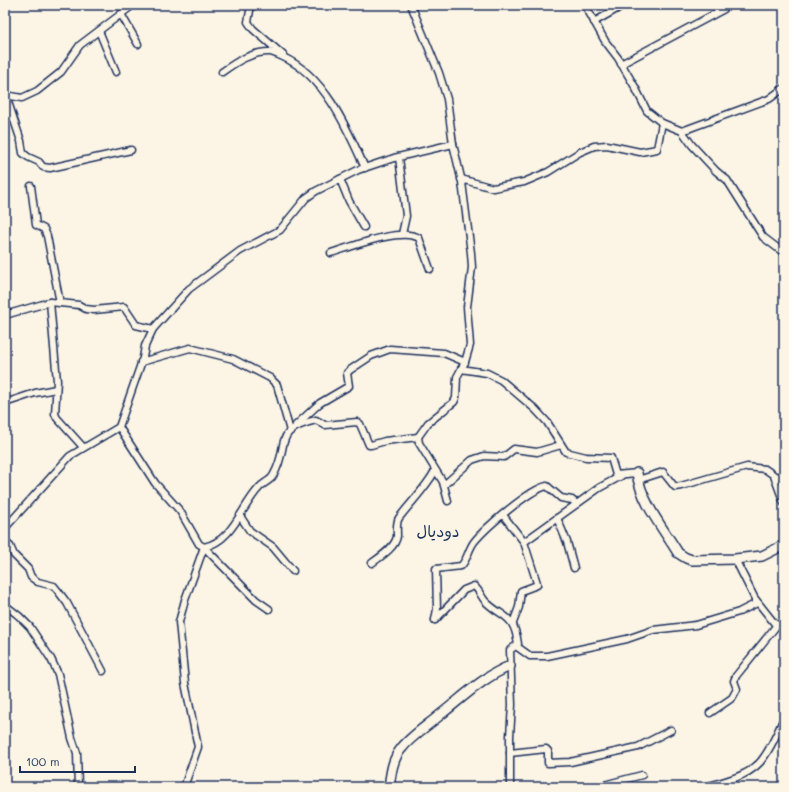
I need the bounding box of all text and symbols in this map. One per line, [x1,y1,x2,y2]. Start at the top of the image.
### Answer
district label: دودیال [416,520,460,541]
scale bar [20,748,135,774]
text: 100 m [26,753,60,769]

